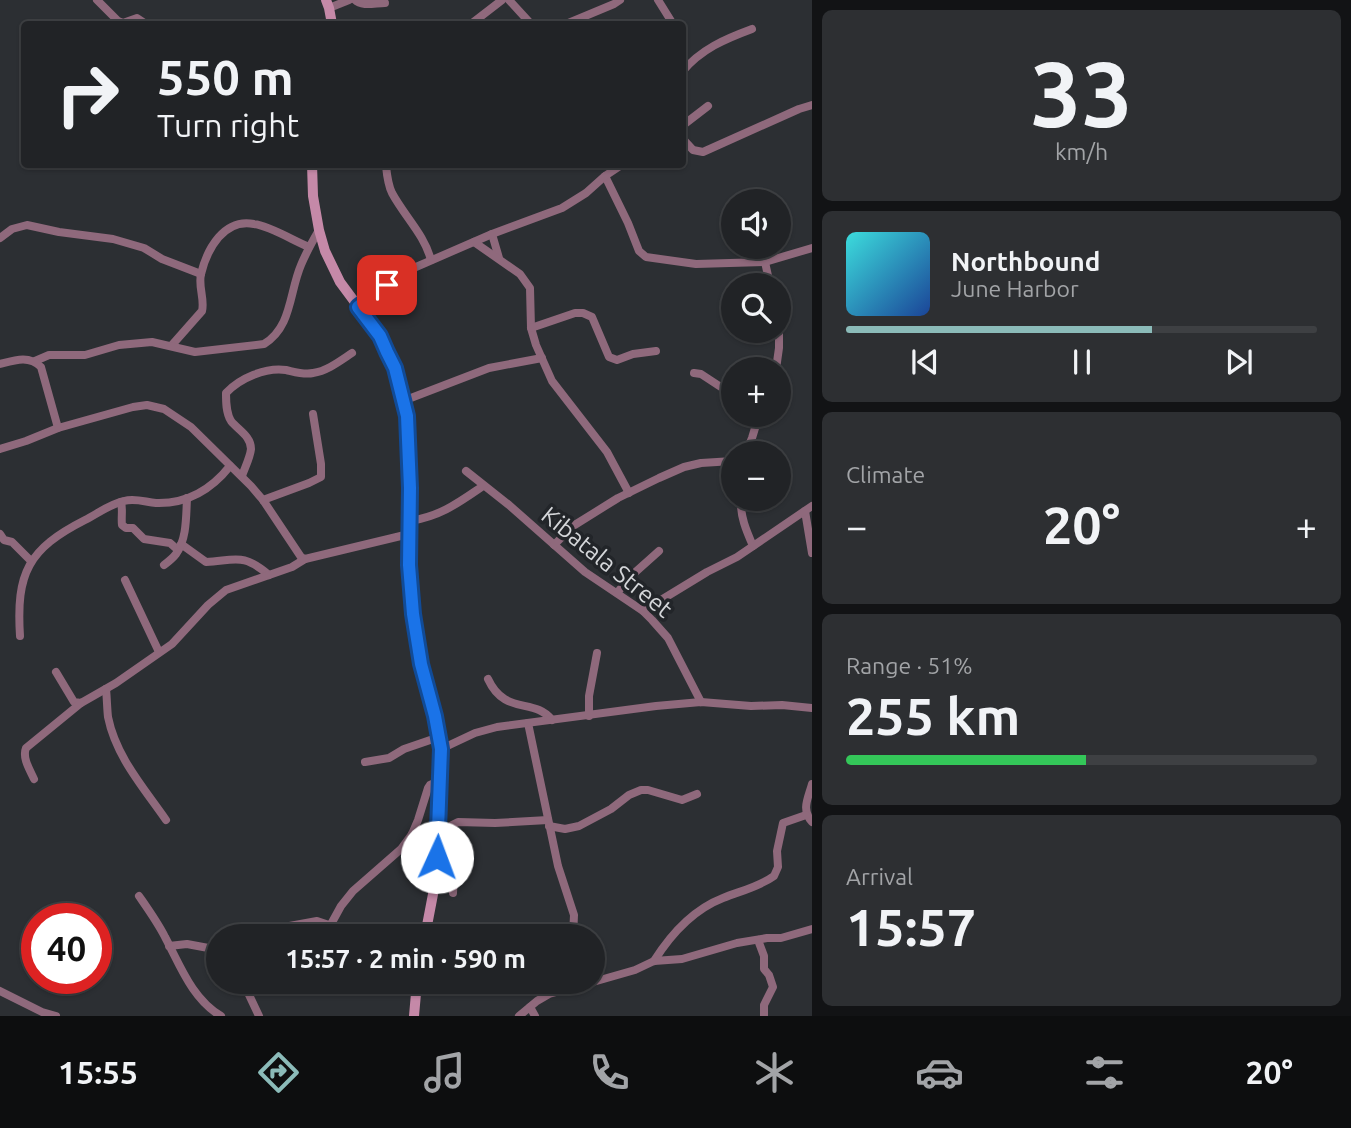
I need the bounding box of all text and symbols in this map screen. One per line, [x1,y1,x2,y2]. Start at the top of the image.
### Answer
text: 33 [1030,42,1133,144]
icon: right [42,49,133,140]
text: 550 m [157,49,294,104]
text: Turn right [157,107,299,143]
text: km/h [1055,139,1108,164]
map controls [721,189,791,511]
button: sound [721,189,791,259]
text: Northbound [951,247,1100,276]
pin [357,255,417,315]
icon: arrive [368,266,406,304]
button: search [721,273,791,343]
text: June Harbor [951,276,1079,301]
icon: previous [906,343,944,381]
icon: pause [1063,343,1101,381]
icon: next [1220,343,1258,381]
button: + [721,357,791,427]
button: − [721,441,791,511]
text: Climate [846,462,925,487]
text: 20° [1043,496,1120,554]
street label: Kibatala Street [536,501,678,623]
text: − [846,505,867,547]
text: + [1296,505,1317,547]
text: Range · 51% [846,653,973,678]
text: 255 km [846,687,1020,745]
position arrow [400,820,474,894]
text: Arrival [846,864,913,889]
text: 15:57 [846,898,976,956]
speed limit sign: 40 [21,903,112,994]
text: 15:57 · 2 min · 590 m [285,944,526,973]
icon: directions [254,1048,303,1097]
icon: music [420,1048,469,1097]
icon: phone [585,1048,634,1097]
icon: climate [750,1048,799,1097]
icon: car [915,1048,964,1097]
icon: filters [1080,1048,1129,1097]
text: 15:55 [58,1054,138,1090]
text: 20° [1245,1054,1293,1090]

